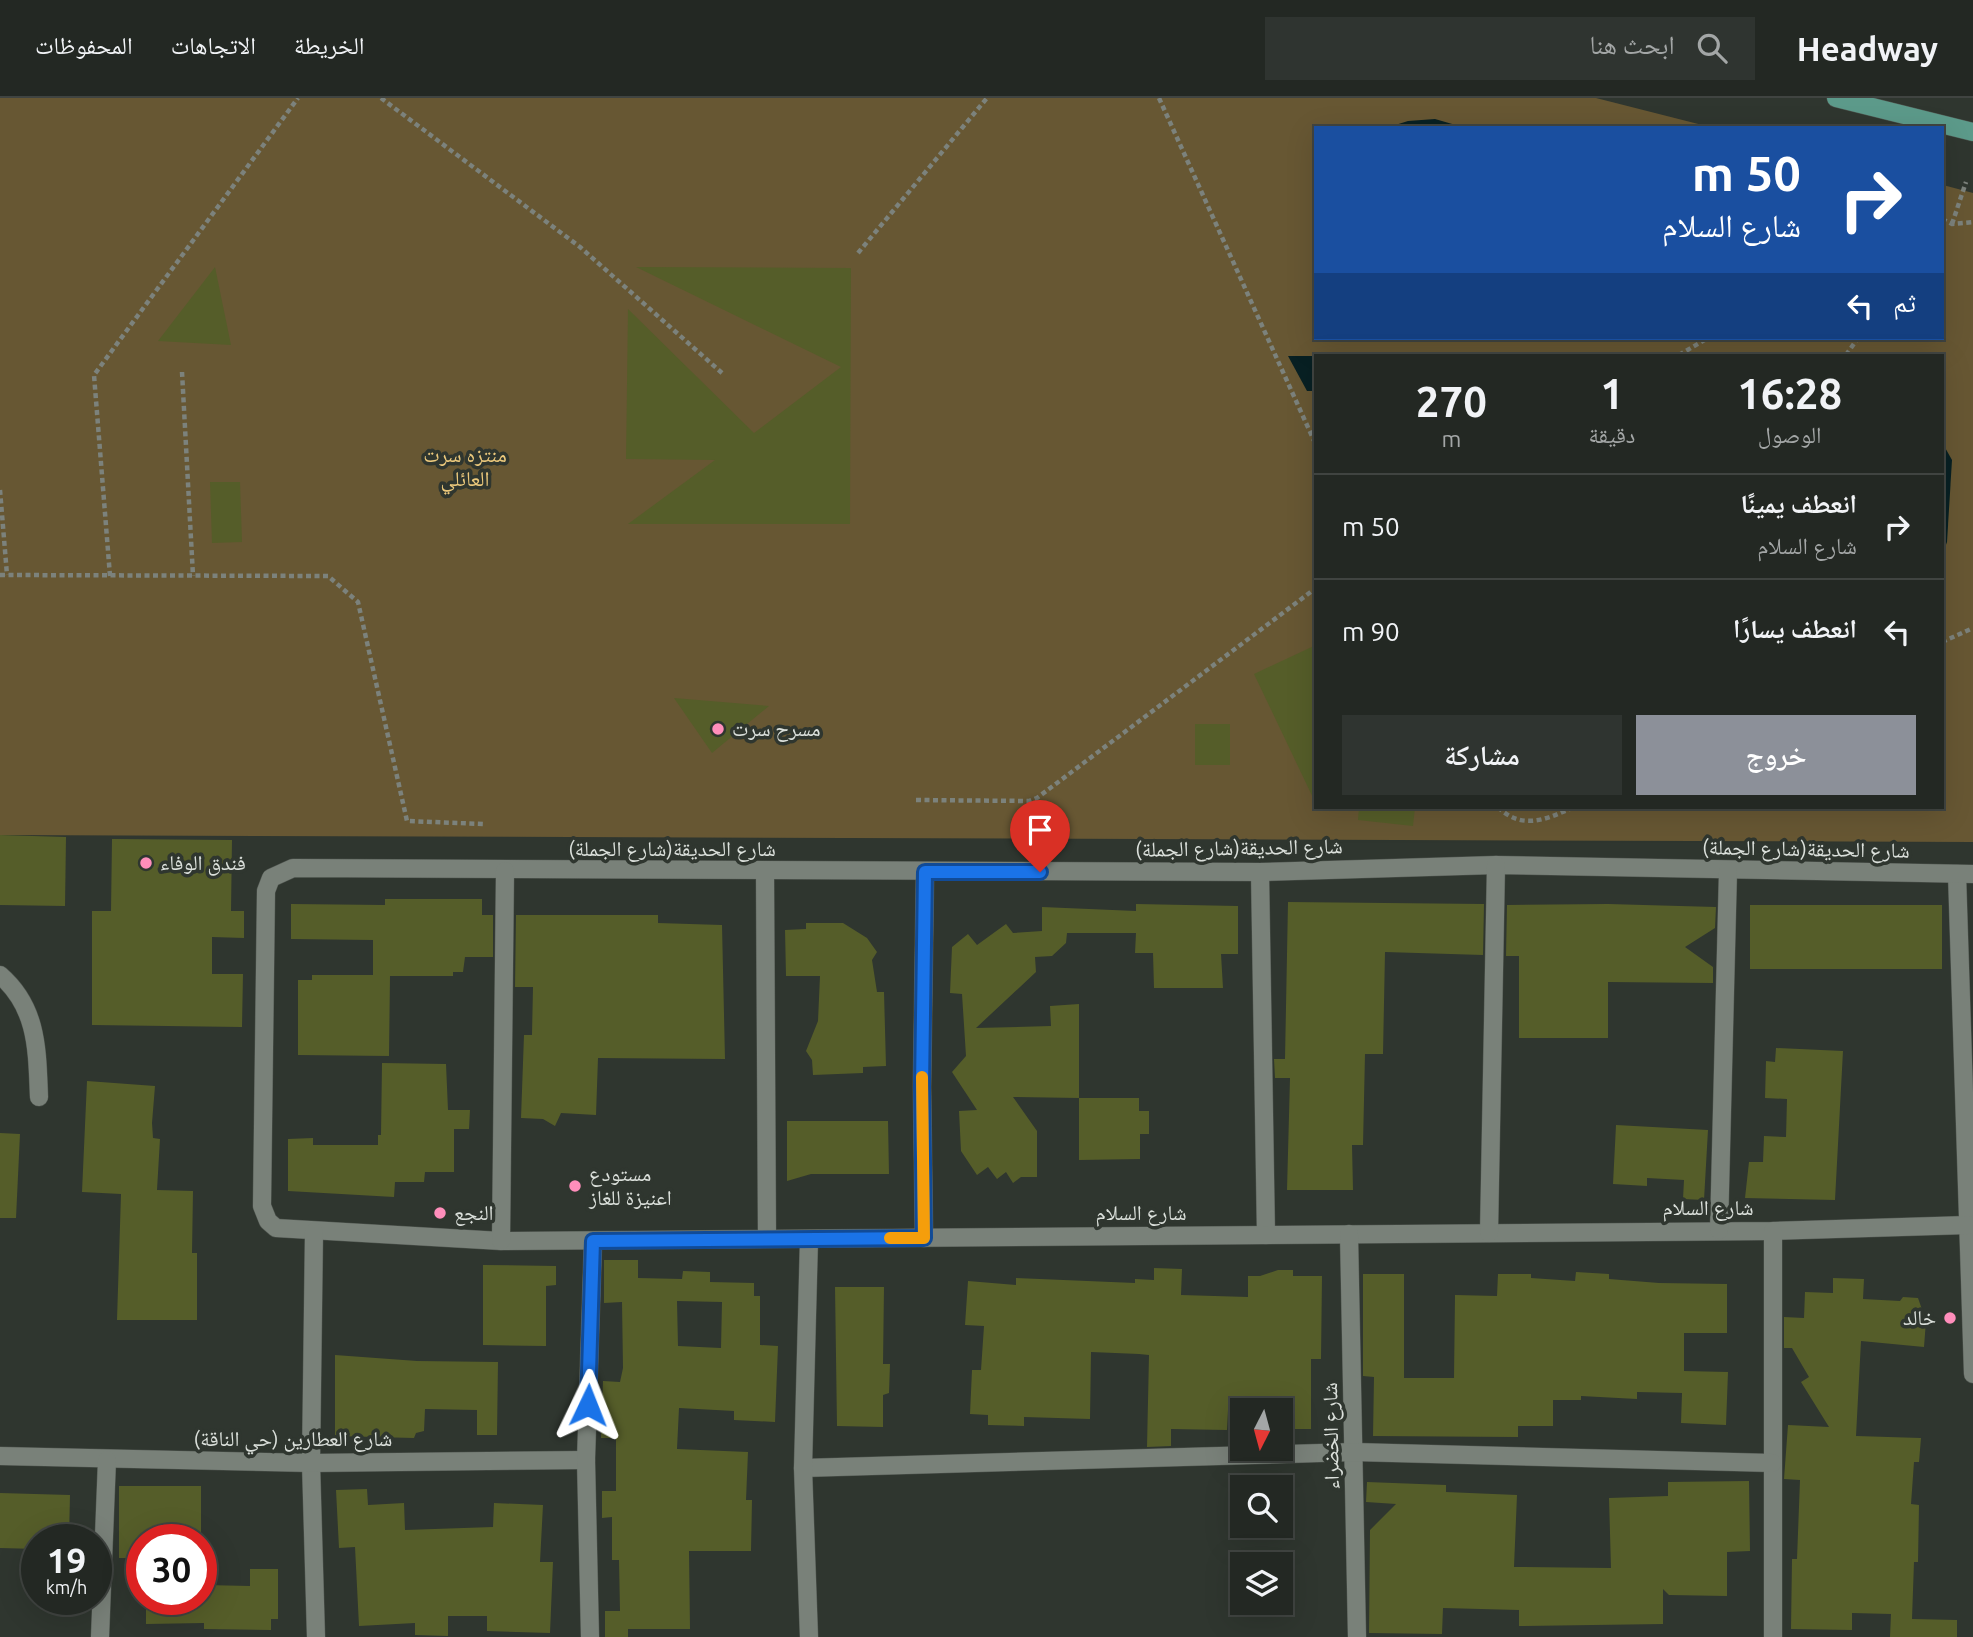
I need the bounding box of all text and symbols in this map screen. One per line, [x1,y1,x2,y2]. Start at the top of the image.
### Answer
search box [1265,17,1755,80]
icon: search [1693,29,1731,67]
text: ابحث هنا [1589,30,1675,59]
text: Headway [1797,30,1938,67]
text: المحفوظات [35,32,133,59]
text: الاتجاهات [171,32,256,59]
text: الخريطة [294,32,365,59]
text: 50 m [1692,145,1801,200]
icon: right [1825,154,1916,245]
text: شارع السلام [1662,207,1801,243]
icon: left [1841,287,1879,325]
text: ثم [1893,288,1916,317]
text: 1 [1600,370,1624,417]
text: 16:28 [1737,370,1842,417]
text: 270 [1416,378,1487,425]
text: دقيقة [1589,422,1635,447]
text: الوصول [1758,422,1822,447]
text: m [1441,426,1461,451]
park label: منتزه سرت العائلي [423,442,507,495]
text: انعطف يمينًا [1741,489,1857,518]
icon: right [1878,508,1916,546]
text: 50 m [1342,512,1400,541]
text: شارع السلام [1757,533,1857,558]
icon: left [1878,613,1916,651]
text: انعطف يسارًا [1733,614,1857,643]
text: 90 m [1342,617,1400,646]
button: مشاركة [1342,715,1622,795]
button: خروج [1636,715,1916,795]
place label: مسرح سرت [732,716,821,742]
marker: مسرح سرت [710,721,726,737]
pin [1010,800,1070,872]
icon: arrive [1021,811,1059,849]
street label: شارع الحديقة(شارع الجملة) [1135,833,1343,863]
street label: شارع الحديقة(شارع الجملة) [1702,834,1910,864]
street label: شارع الحديقة(شارع الجملة) [568,836,776,862]
place label: فندق الوفاء [160,850,246,876]
marker: فندق الوفاء [138,855,154,871]
place label: مستودع اعنيزة للغاز [588,1161,672,1209]
marker: مستودع اعنيزة للغاز [567,1178,583,1194]
street label: شارع السلام [1662,1195,1754,1222]
place label: النجع [454,1200,494,1226]
street label: شارع السلام [1095,1200,1187,1227]
marker: النجع [432,1205,448,1221]
place label: خالد [1903,1305,1936,1329]
marker: خالد [1942,1310,1958,1326]
position arrow [551,1368,625,1442]
street label: شارع الخضراء [1317,1382,1345,1490]
north arrow [1230,1398,1293,1461]
map controls [1230,1398,1293,1615]
street label: شارع العطارين (حي الناقة) [194,1426,392,1455]
button: search [1230,1475,1293,1538]
speed limit sign: 30 [126,1524,217,1615]
text: 19 [47,1540,86,1580]
button: layers [1230,1552,1293,1615]
text: km/h [46,1577,87,1597]

